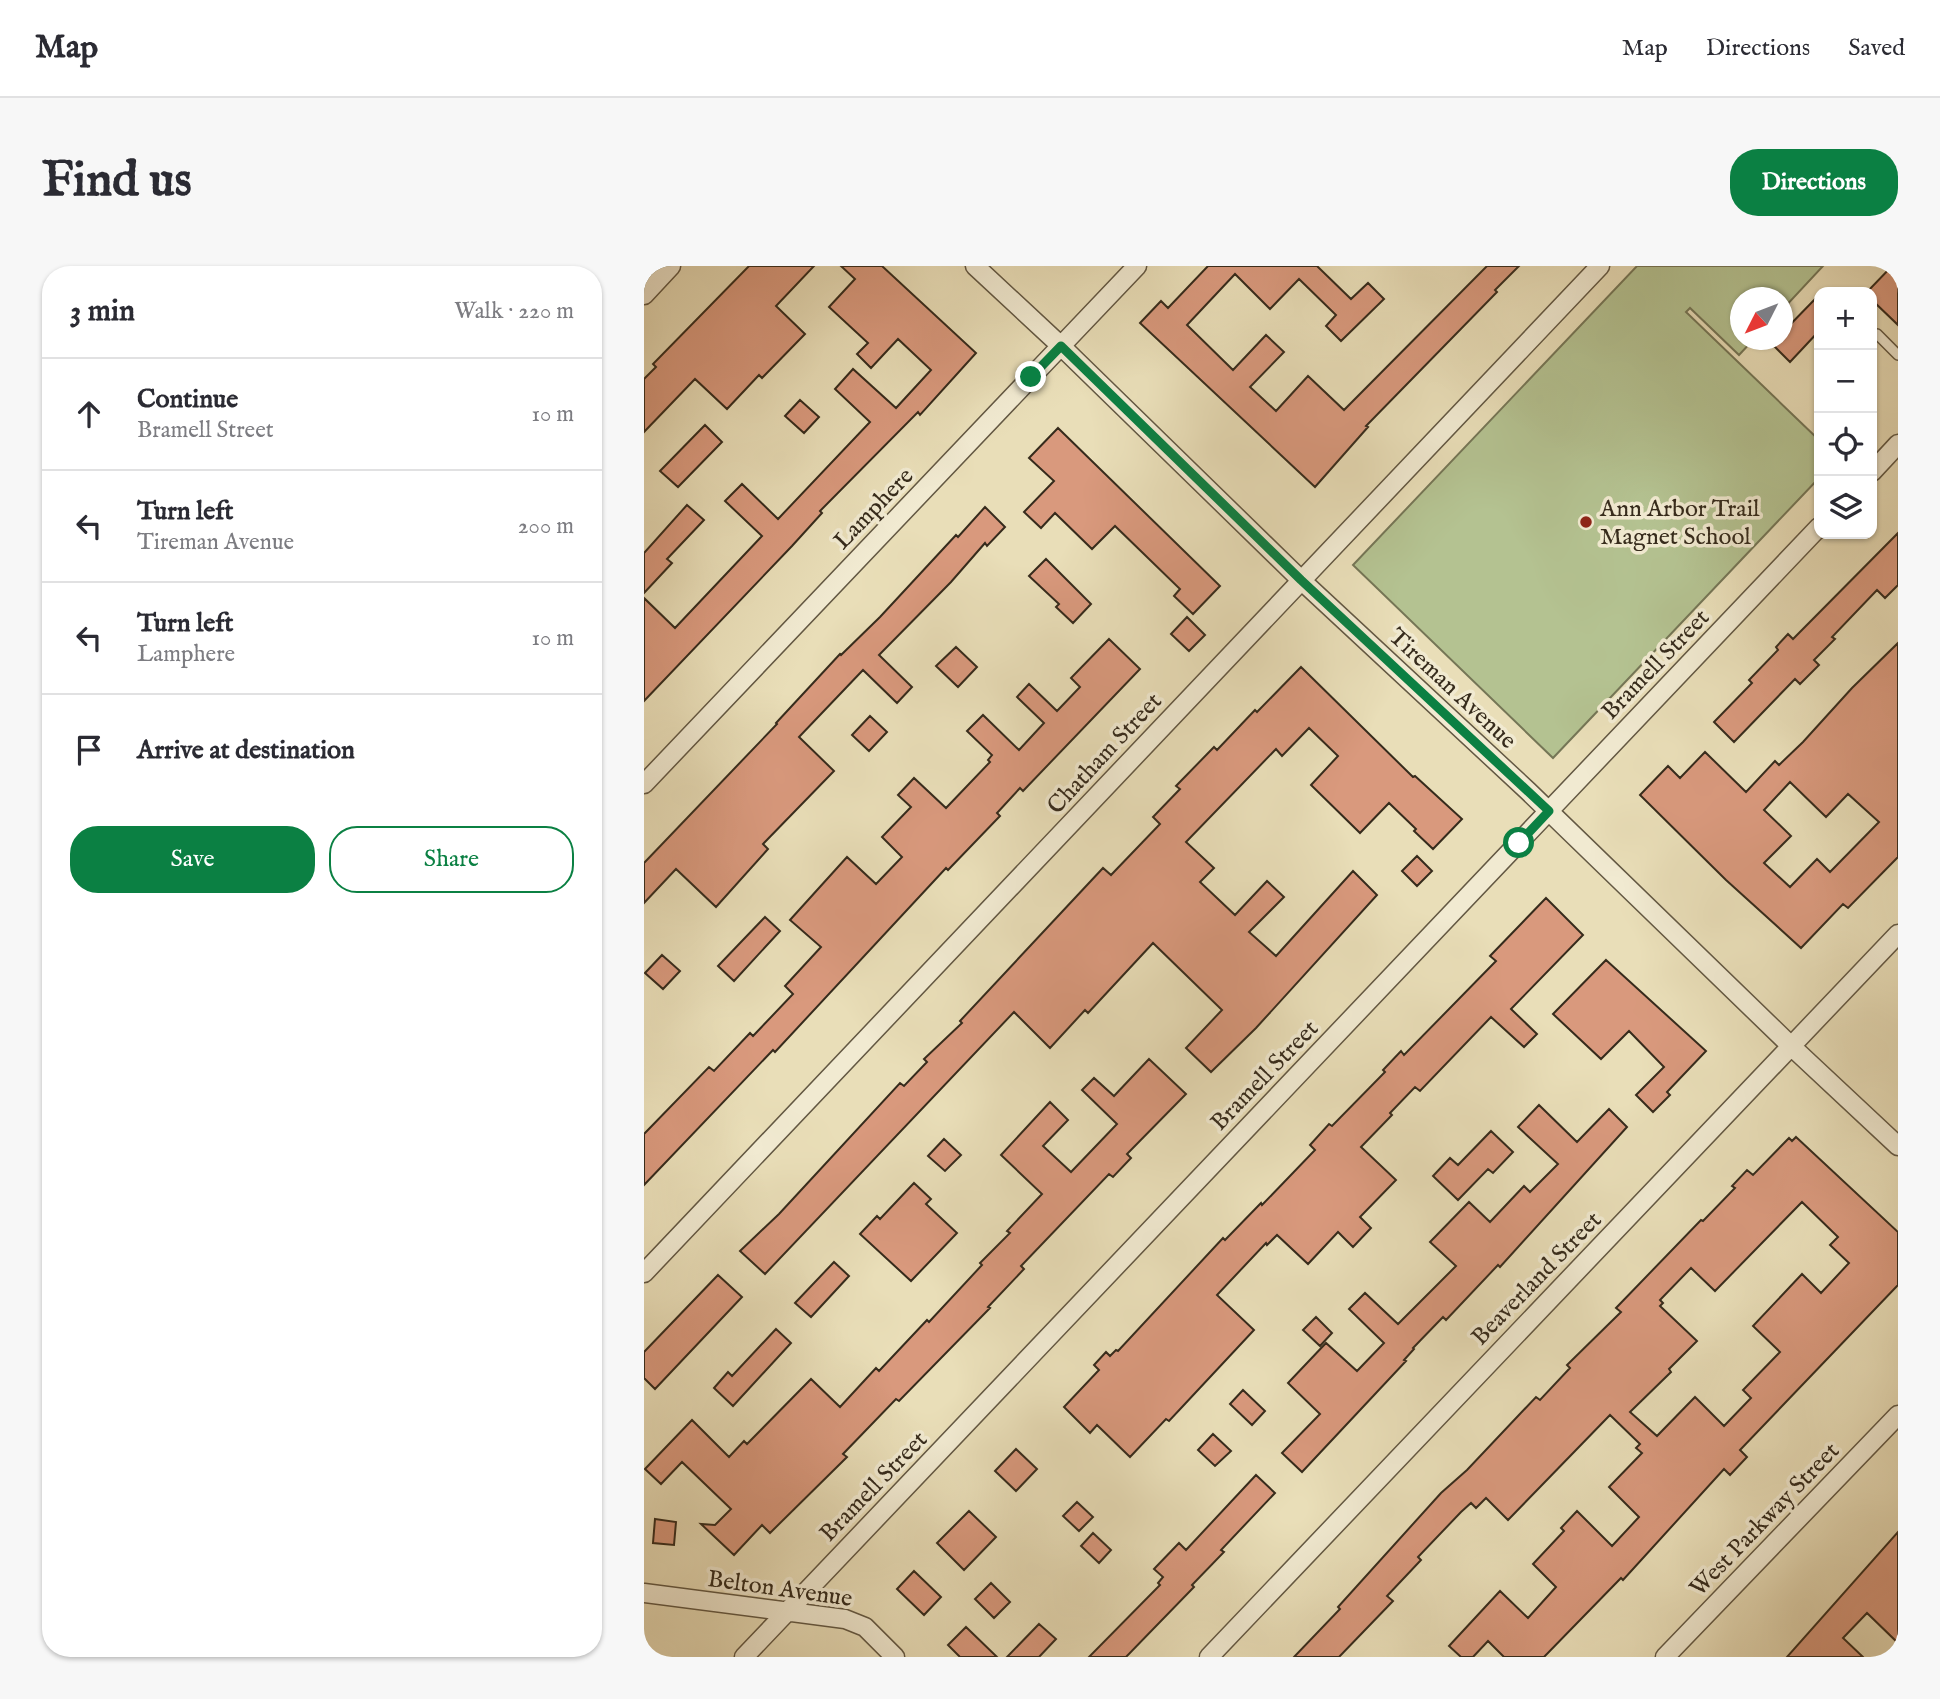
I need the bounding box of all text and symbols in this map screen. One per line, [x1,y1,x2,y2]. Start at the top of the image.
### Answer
text: Map [35,27,98,69]
text: Map [1622,33,1668,64]
text: Directions [1706,33,1810,64]
text: Saved [1848,33,1905,64]
button: Directions [1730,149,1898,216]
text: Find us [42,151,192,213]
north arrow [1730,287,1793,350]
map controls [1814,287,1877,539]
button: + [1814,287,1877,350]
text: 3 min [70,293,135,331]
text: Walk · 220 m [454,297,574,326]
button: − [1814,350,1877,413]
route end [1015,361,1046,392]
text: Continue [137,383,238,416]
icon: ahead [70,395,108,433]
text: 10 m [531,400,574,429]
button: locate [1814,413,1877,476]
text: Bramell Street [137,416,274,445]
street label: Lamphere [827,461,921,557]
button: layers [1814,476,1877,539]
place label: Ann Arbor Trail Magnet School [1599,494,1760,553]
text: Turn left [137,495,234,528]
icon: left [70,507,108,545]
text: 200 m [518,512,574,541]
marker: Ann Arbor Trail Magnet School [1578,514,1594,530]
text: Tireman Avenue [137,528,294,557]
street label: Bramell Street [1595,603,1717,727]
text: Turn left [137,607,234,640]
icon: left [70,619,108,657]
street label: Tireman Avenue [1381,622,1523,756]
text: 10 m [531,624,574,653]
text: Lamphere [137,640,235,669]
street label: Chatham Street [1041,687,1169,821]
icon: arrive [70,731,108,769]
text: Arrive at destination [137,734,355,767]
button: Save [70,826,315,893]
button: Share [329,826,574,893]
route start [1503,827,1534,858]
street label: Bramell Street [1204,1014,1326,1138]
street label: Beaverland Street [1465,1205,1609,1353]
street label: Bramell Street [813,1425,935,1549]
street label: West Parkway Street [1684,1436,1847,1604]
street label: Belton Avenue [705,1564,854,1615]

